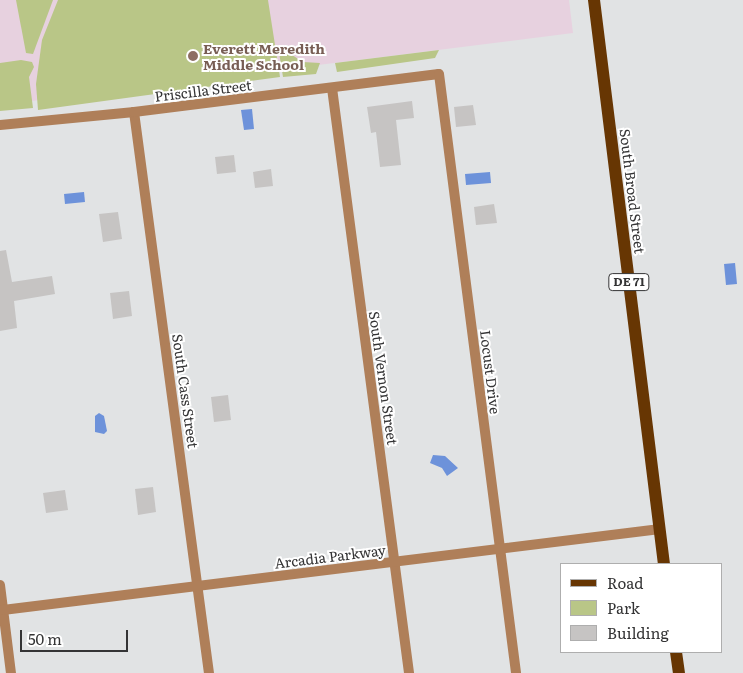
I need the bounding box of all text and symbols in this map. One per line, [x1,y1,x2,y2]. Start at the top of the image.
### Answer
place label: Everett Meredith Middle School [203,40,325,72]
marker: Everett Meredith Middle School [187,50,199,62]
street label: Priscilla Street [154,76,252,104]
street label: South Broad Street [617,128,649,254]
road number: DE 71 [608,272,650,292]
street label: South Vernon Street [366,310,402,446]
street label: Locust Drive [478,329,504,415]
street label: South Cass Street [170,333,202,449]
street label: Arcadia Parkway [274,541,386,571]
legend [560,563,723,653]
text: Road [607,571,643,594]
text: Park [607,596,640,619]
scale bar [22,620,130,652]
text: Building [607,621,669,644]
text: 50 m [28,627,62,650]

